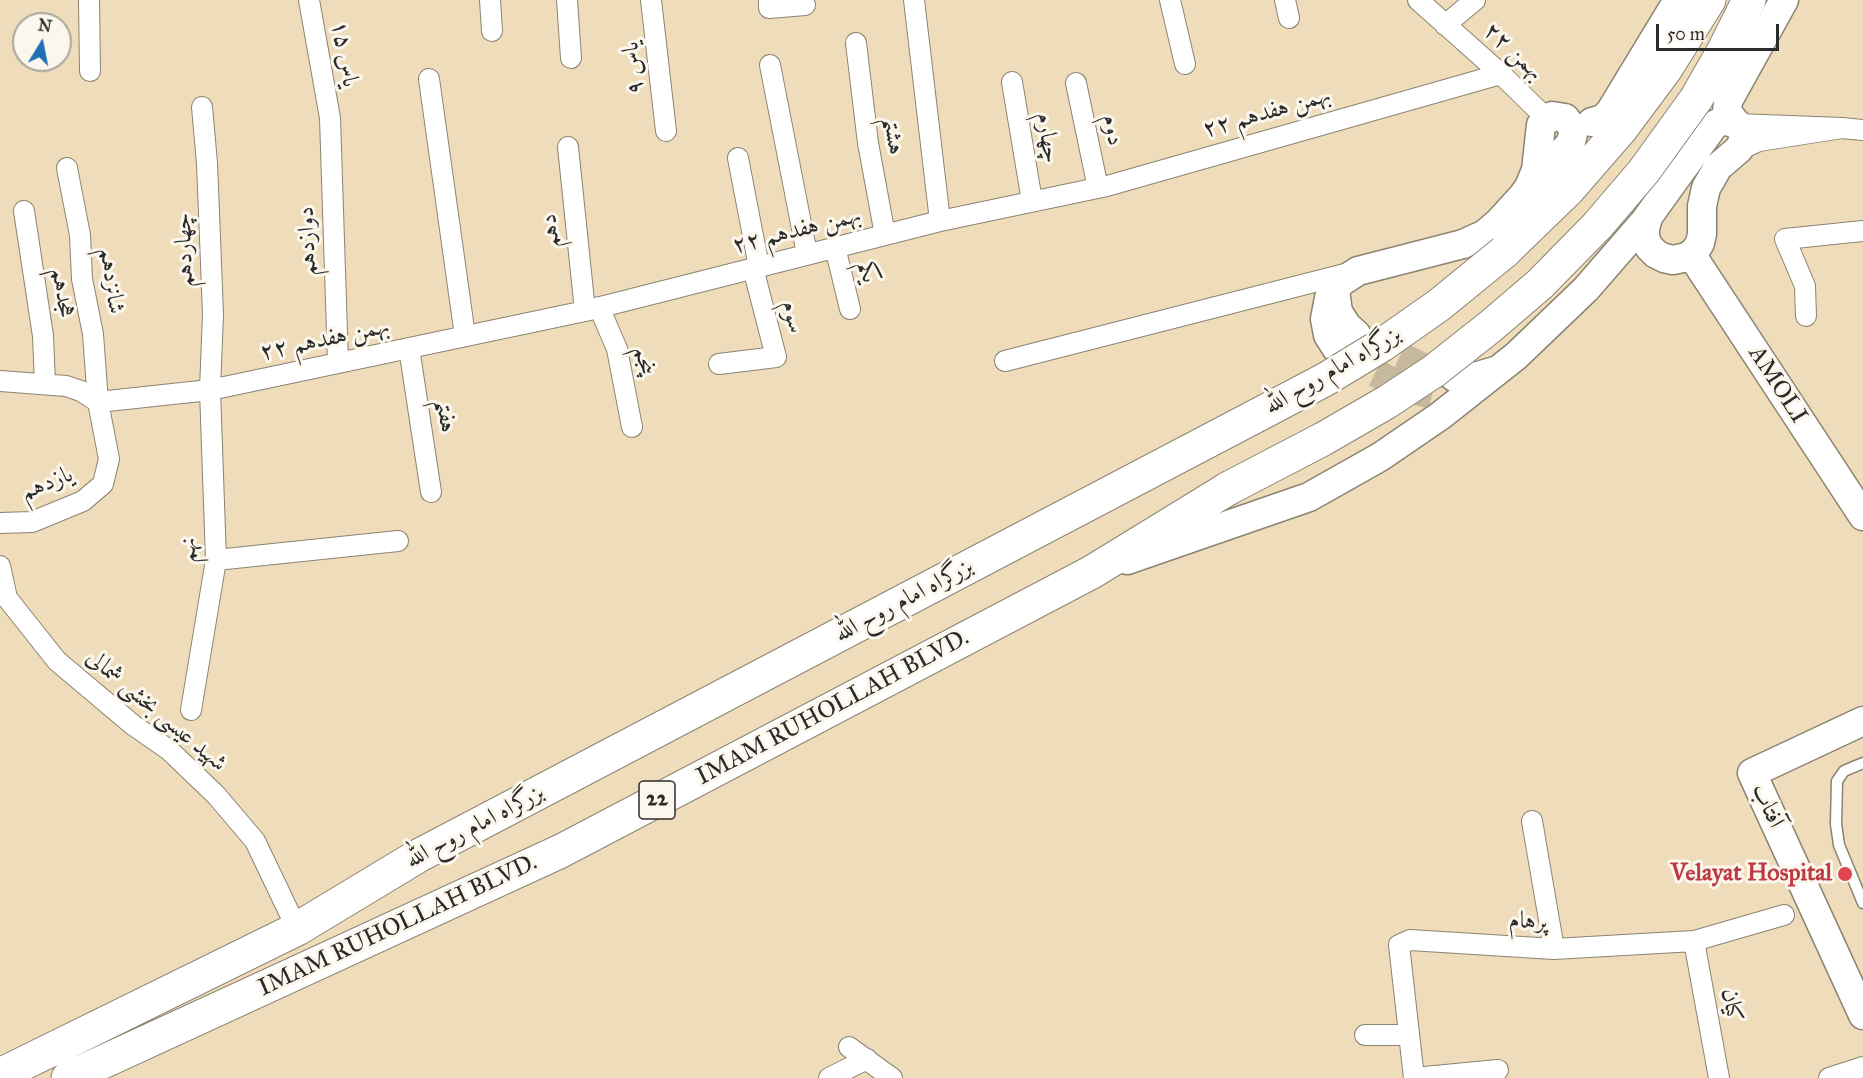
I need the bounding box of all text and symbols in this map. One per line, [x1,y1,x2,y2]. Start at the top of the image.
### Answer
north arrow [12,12,72,72]
scale bar [1659,12,1782,50]
text: N [37,15,53,36]
street label: ۲۲ بهمن [1477,17,1549,87]
street label: یاس ۱۵ [324,18,364,90]
text: 50 m [1667,23,1705,45]
street label: یاس ۹ [617,40,651,96]
street label: ۲۲ بهمن هفدهم [1200,81,1334,145]
street label: چهارم [1029,111,1065,165]
street label: دوم [1095,112,1129,148]
street label: هشتم [876,115,910,157]
street label: ۲۲ بهمن هفدهم [730,201,864,261]
street label: دوازدهم [292,206,324,276]
street label: چهاردهم [169,212,201,288]
street label: دهم [535,213,567,249]
street label: شانزدهم [92,246,130,316]
street label: یکم [850,258,884,286]
street label: هجدهم [44,266,80,320]
street label: سوم [774,298,810,336]
street label: ۲۲ بهمن هفدهم [258,312,392,368]
street label: بزرگراه امام روح الله [1260,320,1406,422]
street label: AMOLI [1741,341,1813,429]
street label: پنجم [627,344,661,378]
street label: هفتم [428,397,462,435]
street label: یازدهم [17,461,77,507]
street label: نهم [174,537,204,563]
street label: بزرگراه امام روح الله [830,552,978,650]
street label: IMAM RUHOLLAH BLVD. [692,624,974,792]
street label: شهید عیسی بخشی شمالی [80,644,232,778]
street label: بزرگراه امام روح الله [401,778,549,876]
street label: آفتاب [1744,779,1790,833]
road number: 22 [639,781,675,819]
street label: IMAM RUHOLLAH BLVD. [254,849,542,1003]
place label: Velayat Hospital [1671,860,1832,888]
marker: Velayat Hospital [1836,865,1854,883]
street label: پرهام [1508,907,1548,937]
street label: کیان [1714,986,1748,1024]

